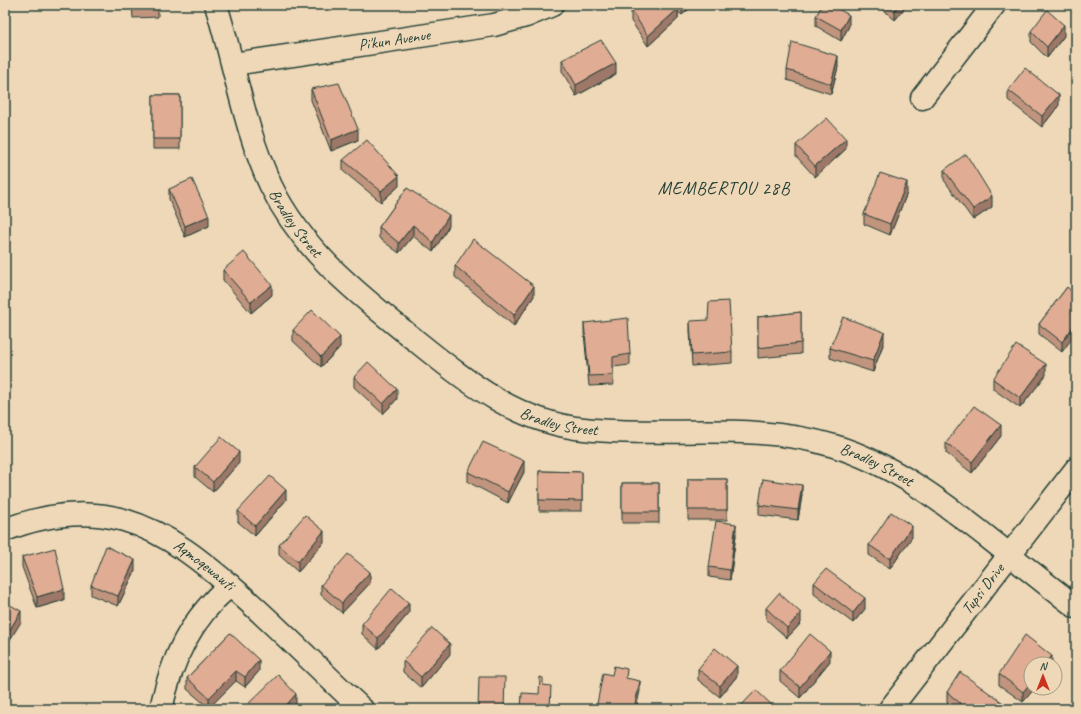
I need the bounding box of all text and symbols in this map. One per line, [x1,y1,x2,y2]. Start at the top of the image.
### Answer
street label: Pi'kun Avenue [357,24,433,55]
district label: MEMBERTOU 28B [658,177,791,199]
street label: Bradley Street [264,186,327,263]
street label: Bradley Street [517,403,600,440]
street label: Bradley Street [837,439,918,492]
street label: Aqmoqewawti [170,535,240,596]
street label: Tupsi Drive [957,558,1010,618]
north arrow [1023,656,1063,696]
text: N [1040,659,1049,673]

